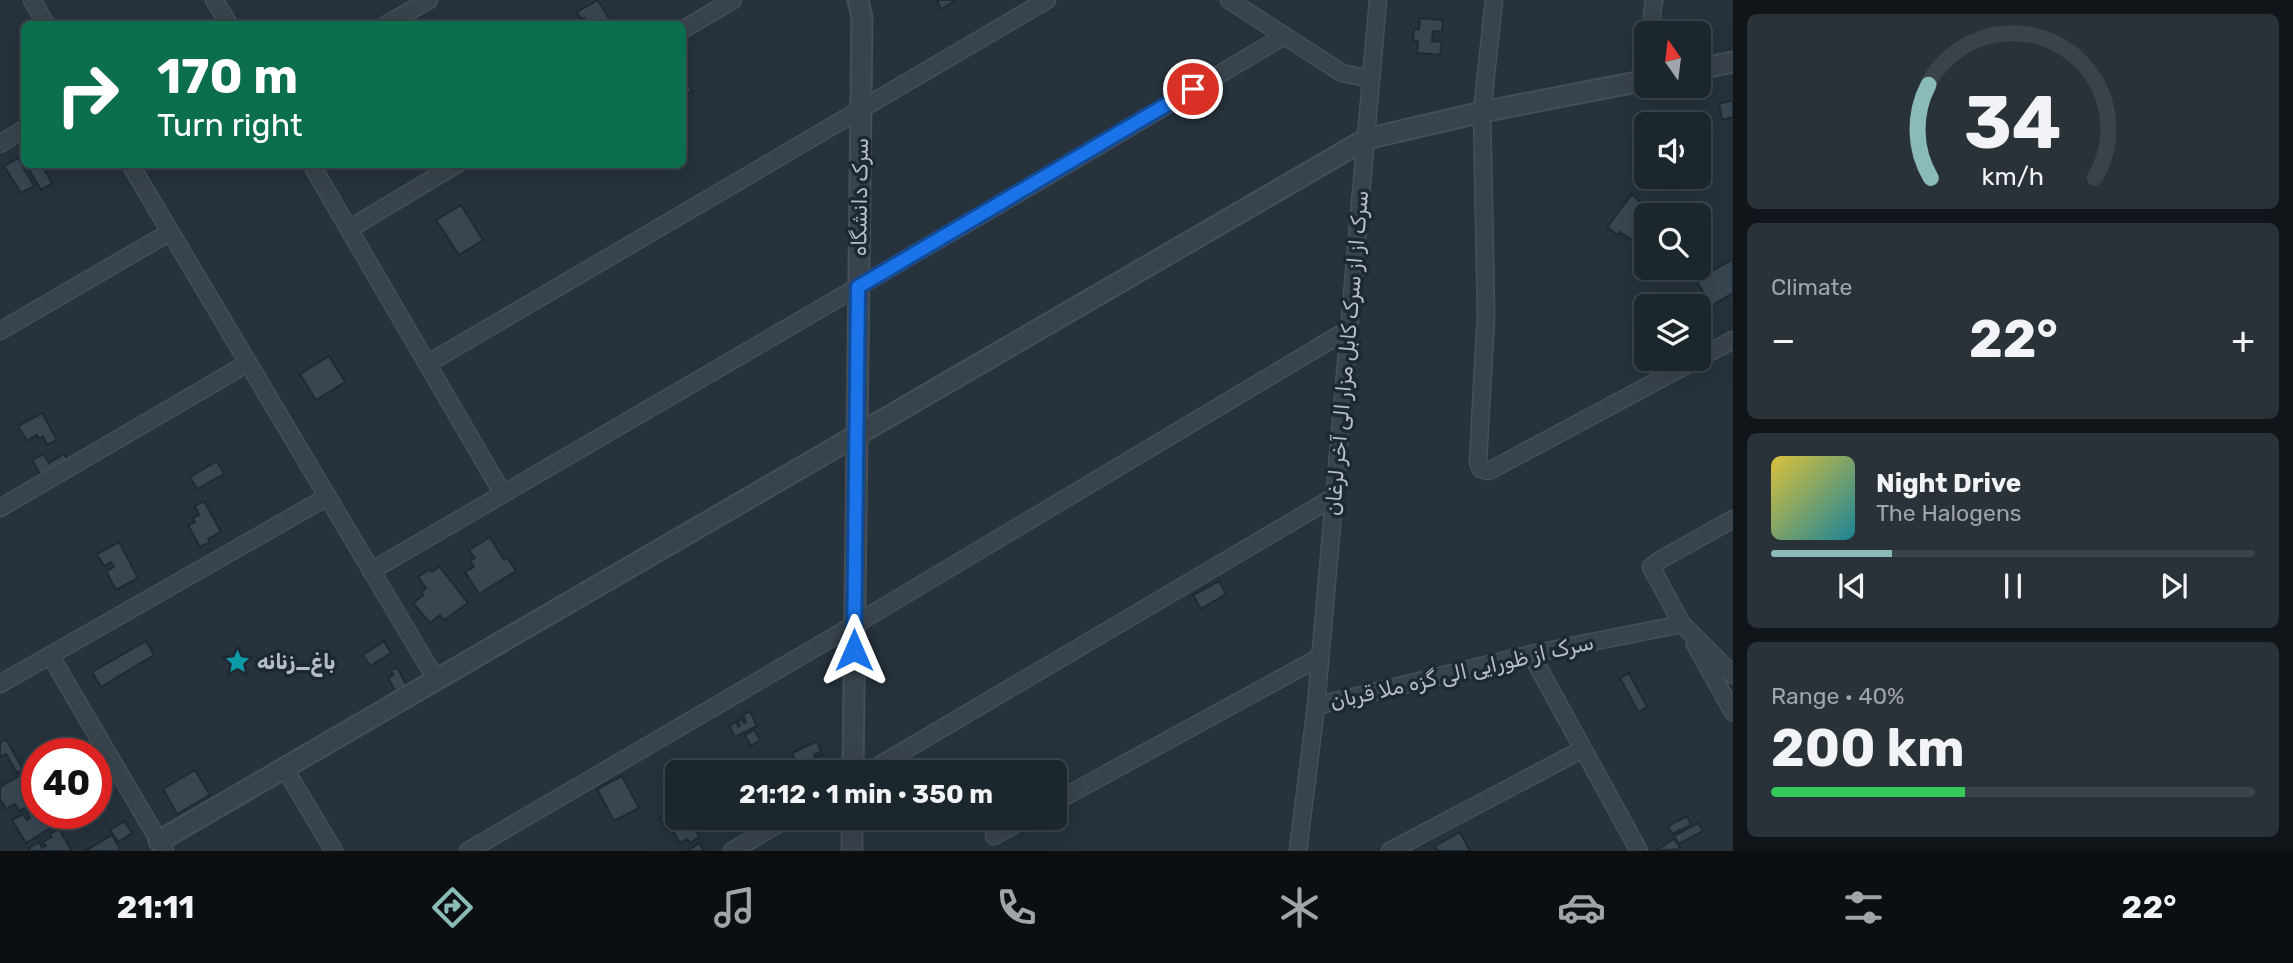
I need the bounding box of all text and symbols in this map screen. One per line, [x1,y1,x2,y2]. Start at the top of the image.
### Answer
north arrow [1634,21,1712,98]
map controls [1634,21,1711,371]
text: 170 m [157,47,298,105]
icon: right [42,49,133,140]
pin [1163,59,1223,119]
icon: arrive [1174,70,1212,108]
text: 34 [1964,80,2062,166]
text: Turn right [157,106,302,144]
button: sound [1634,112,1711,189]
street label: سرک دانشگاه [846,138,873,256]
text: km/h [1982,161,2044,190]
street label: سرک از از سرک کابل مزار الی آخر لرغان [1320,189,1373,517]
button: search [1634,203,1711,280]
text: Climate [1771,273,1852,301]
button: layers [1634,294,1711,371]
text: 22° [1969,308,2058,370]
text: − [1771,317,1796,363]
text: + [2231,317,2255,363]
text: Night Drive [1876,468,2021,499]
text: The Halogens [1876,499,2022,527]
icon: previous [1833,567,1871,605]
icon: pause [1994,567,2032,605]
icon: next [2155,567,2193,605]
position arrow [817,613,891,687]
street label: سرک از ظورایی الی گزه ملا قربان [1328,629,1596,714]
place icon: باغ_زنانه [223,648,251,676]
place label: باغ_زنانه [257,649,335,677]
text: Range · 40% [1771,682,1905,710]
text: 200 km [1771,717,1965,779]
speed limit sign: 40 [21,738,112,829]
text: 21:12 · 1 min · 350 m [739,779,993,810]
icon: directions [428,883,477,932]
icon: music [710,883,759,932]
icon: phone [992,883,1041,932]
icon: climate [1275,883,1324,932]
icon: car [1557,883,1606,932]
icon: filters [1839,883,1888,932]
text: 21:11 [117,888,195,926]
text: 22° [2122,888,2176,926]

